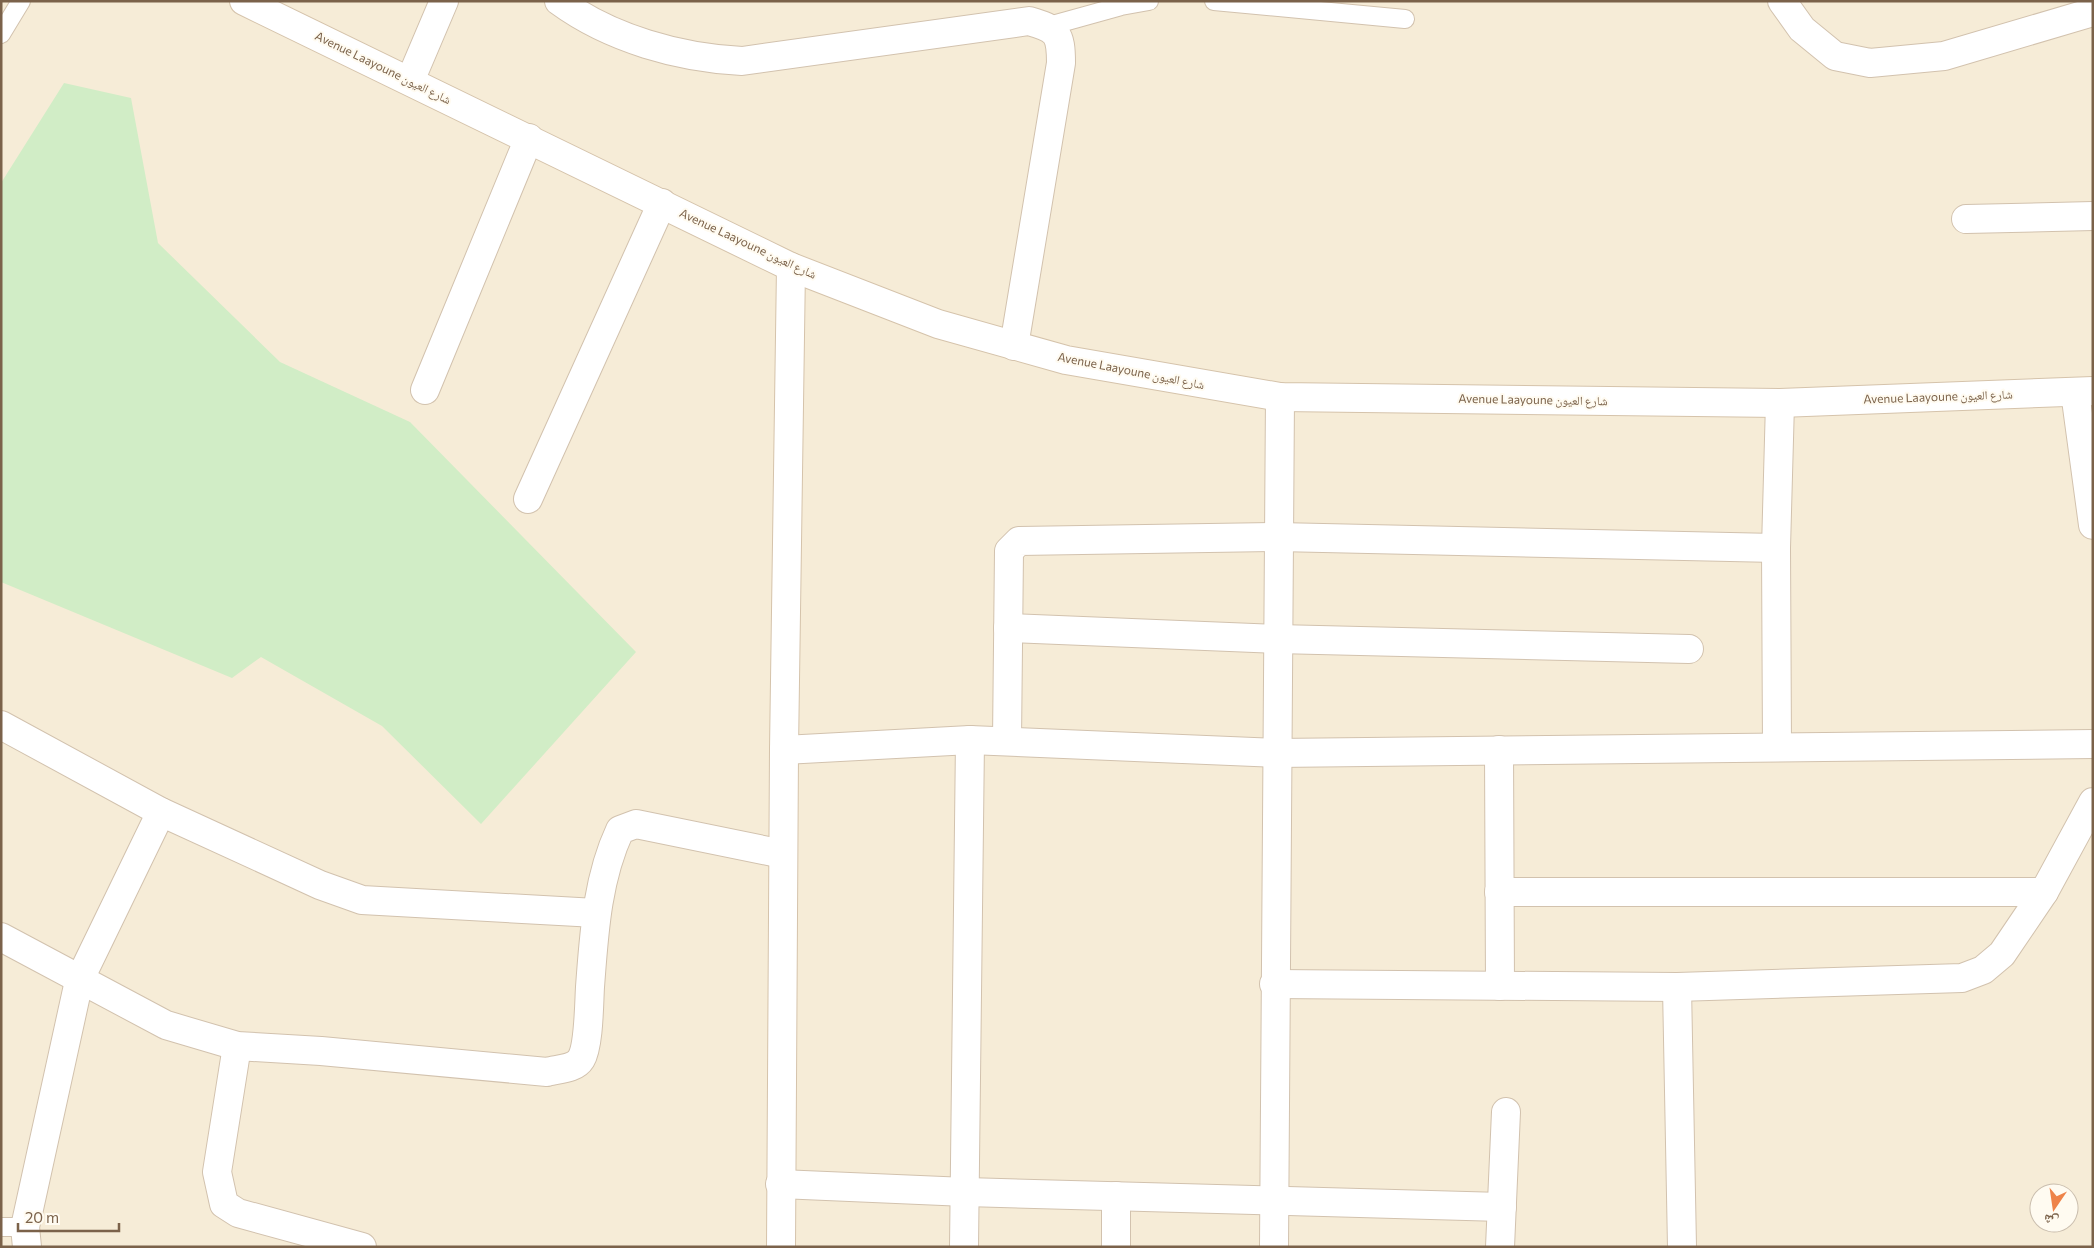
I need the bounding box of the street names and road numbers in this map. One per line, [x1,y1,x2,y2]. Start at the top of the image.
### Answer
street label: Avenue Laayoune شارع العيون [312,28,454,108]
street label: Avenue Laayoune شارع العيون [677,205,819,283]
street label: Avenue Laayoune شارع العيون [1056,349,1206,393]
street label: Avenue Laayoune شارع العيون [1863,386,2013,408]
street label: Avenue Laayoune شارع العيون [1458,391,1608,409]

